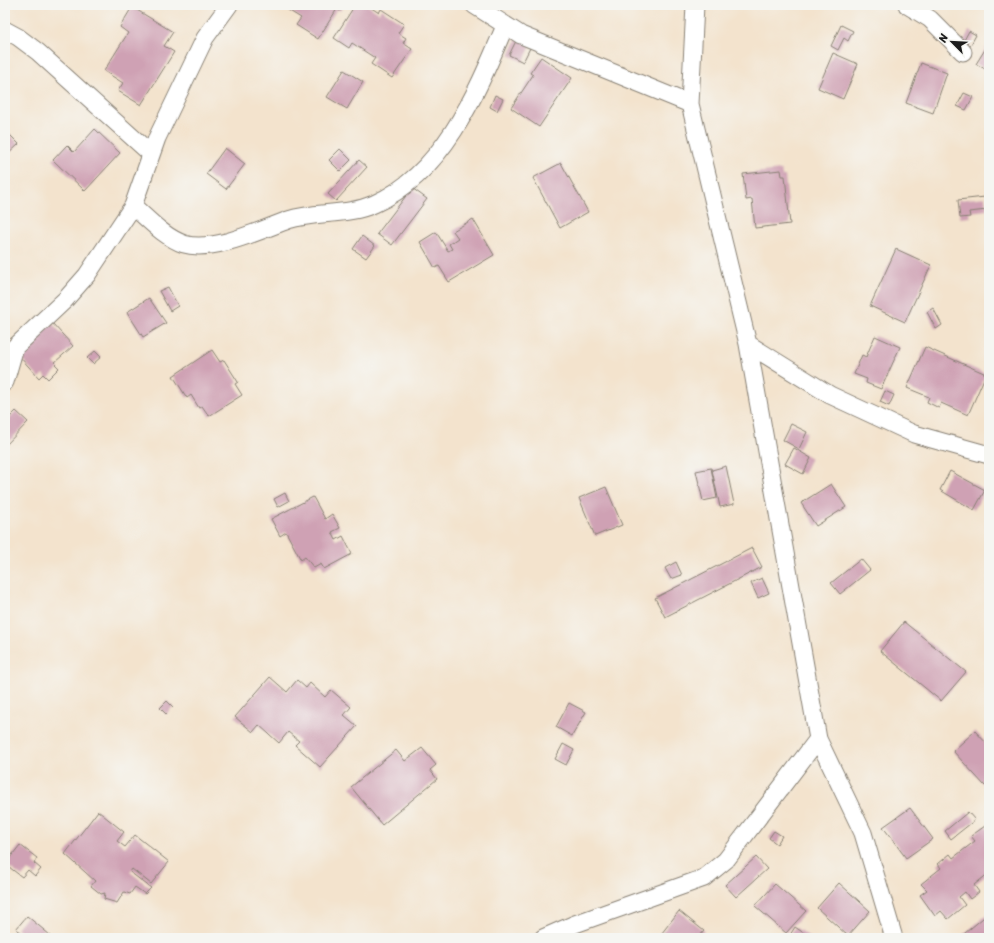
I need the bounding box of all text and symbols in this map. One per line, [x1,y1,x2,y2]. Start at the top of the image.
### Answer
north arrow [932,22,972,62]
text: N [933,30,954,46]

